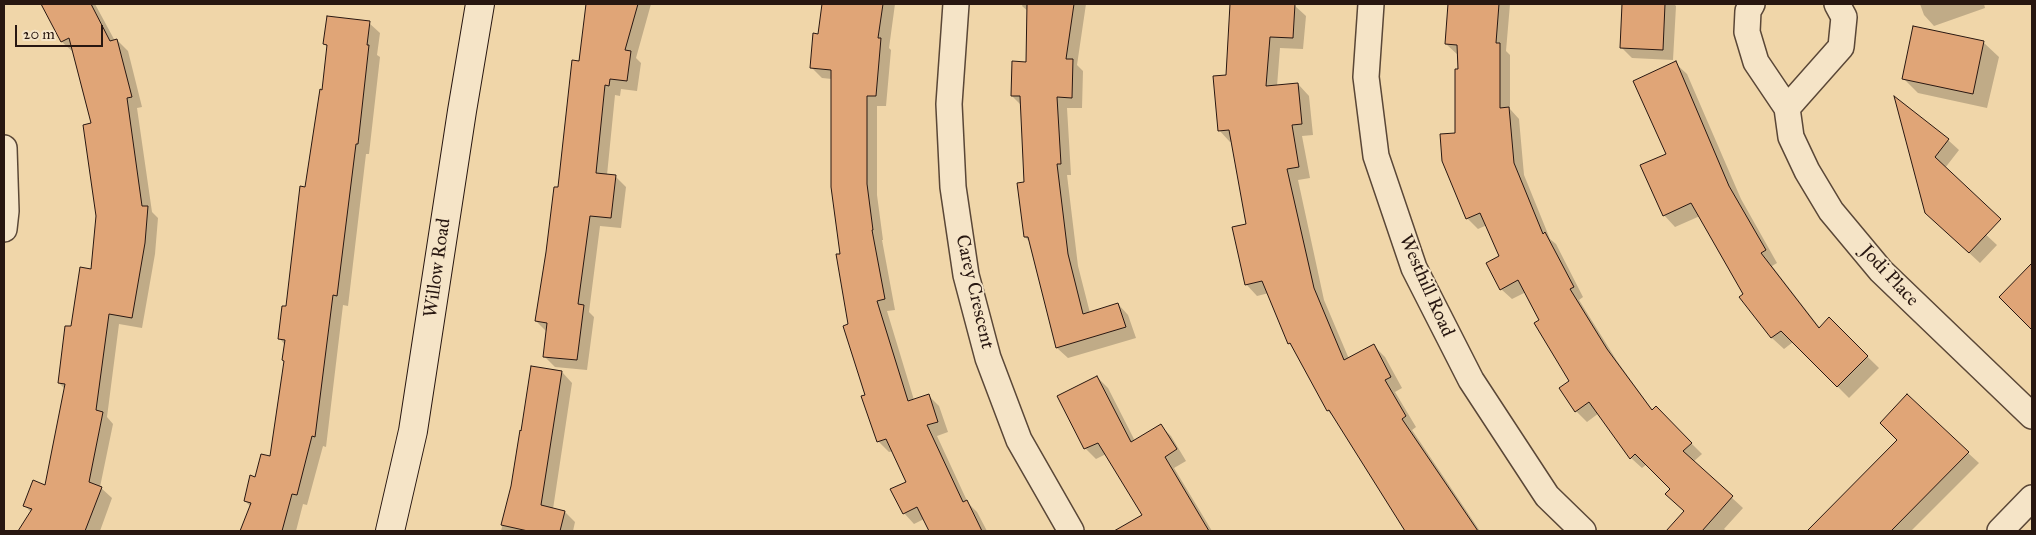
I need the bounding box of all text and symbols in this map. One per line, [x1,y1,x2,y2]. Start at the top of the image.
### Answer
scale bar [18,15,105,47]
text: 20 m [23,25,55,43]
street label: Willow Road [420,217,456,319]
street label: Westhill Road [1393,231,1459,341]
street label: Carey Crescent [950,233,998,351]
street label: Jodi Place [1855,240,1923,312]

